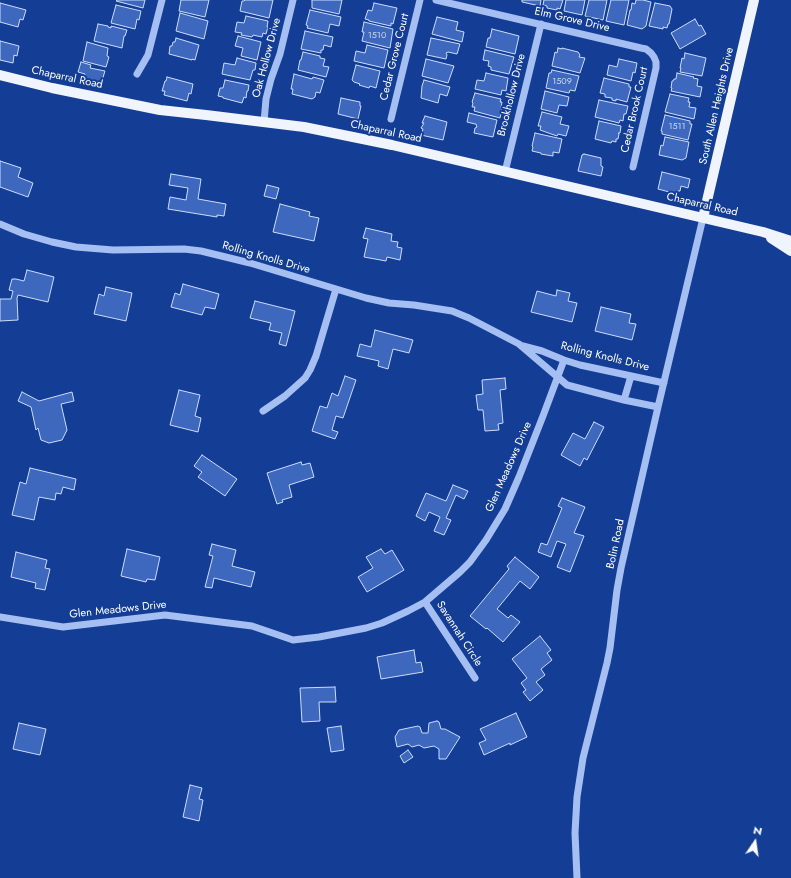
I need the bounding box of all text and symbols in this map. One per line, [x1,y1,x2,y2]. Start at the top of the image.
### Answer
street label: Elm Grove Drive [533,5,611,35]
street label: Cedar Grove Court [378,12,412,102]
street label: Oak Hollow Drive [250,17,284,99]
house number: 1510 [368,31,386,41]
street label: South Allen Heights Drive [697,46,737,166]
street label: Brookhollow Drive [495,52,529,138]
street label: Chaparral Road [30,64,104,92]
street label: Cedar Brook Court [619,66,651,154]
house number: 1509 [552,77,572,87]
street label: Chaparral Road [349,118,423,146]
house number: 1511 [668,122,686,132]
street label: Chaparral Road [665,190,739,220]
street label: Rolling Knolls Drive [221,239,311,277]
street label: Rolling Knolls Drive [559,340,651,374]
street label: Glen Meadows Drive [483,420,535,514]
street label: Bolin Road [604,518,628,570]
street label: Glen Meadows Drive [69,598,167,622]
street label: Savannah Circle [433,599,485,669]
north arrow [735,822,775,862]
text: N [752,822,764,839]

